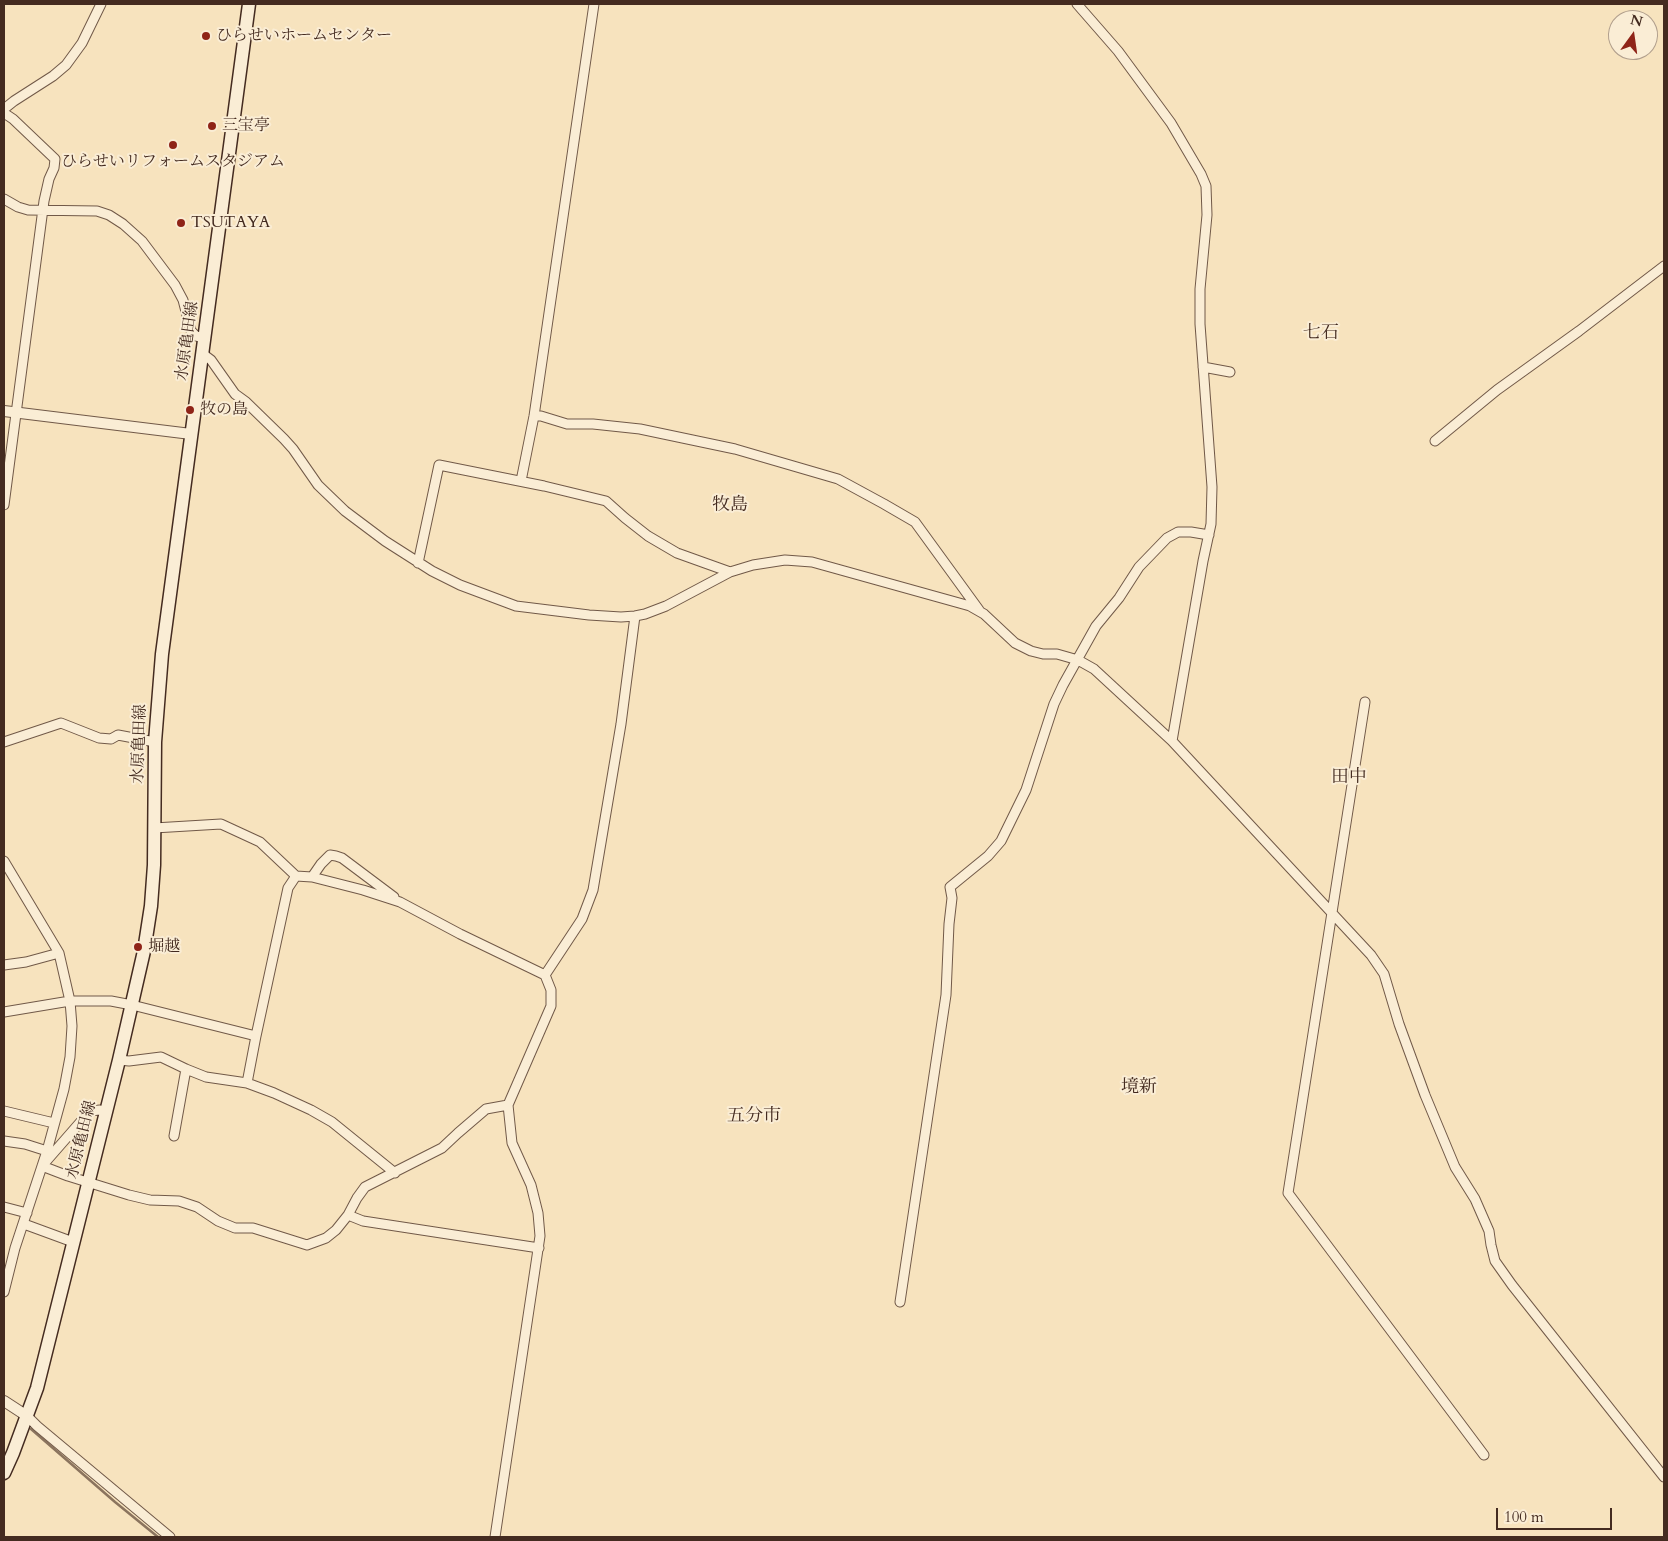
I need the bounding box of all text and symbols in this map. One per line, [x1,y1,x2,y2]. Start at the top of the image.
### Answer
north arrow [1608,10,1658,60]
text: N [1628,10,1645,32]
place label: ひらせいホームセンター [216,26,392,46]
marker: ひらせいホームセンター [200,30,212,42]
place label: 三宝亭 [222,116,270,136]
marker: 三宝亭 [206,120,218,132]
marker: ひらせいリフォームスタジアム [167,139,179,151]
place label: ひらせいリフォームスタジアム [61,152,285,172]
place label: TSUTAYA [191,213,270,233]
marker: TSUTAYA [175,217,187,229]
street label: 水原亀田線 [173,300,203,382]
district label: 七石 [1303,323,1339,345]
place label: 牧の島 [200,400,248,420]
marker: 牧の島 [184,404,196,416]
district label: 牧島 [712,495,748,517]
street label: 水原亀田線 [129,704,151,784]
district label: 田中 [1331,767,1367,789]
place label: 堀越 [148,937,180,957]
marker: 堀越 [132,941,144,953]
district label: 境新 [1121,1077,1157,1099]
street label: 水原亀田線 [63,1099,101,1181]
district label: 五分市 [727,1106,781,1128]
scale bar [1498,1498,1614,1530]
text: 100 m [1504,1507,1544,1527]

